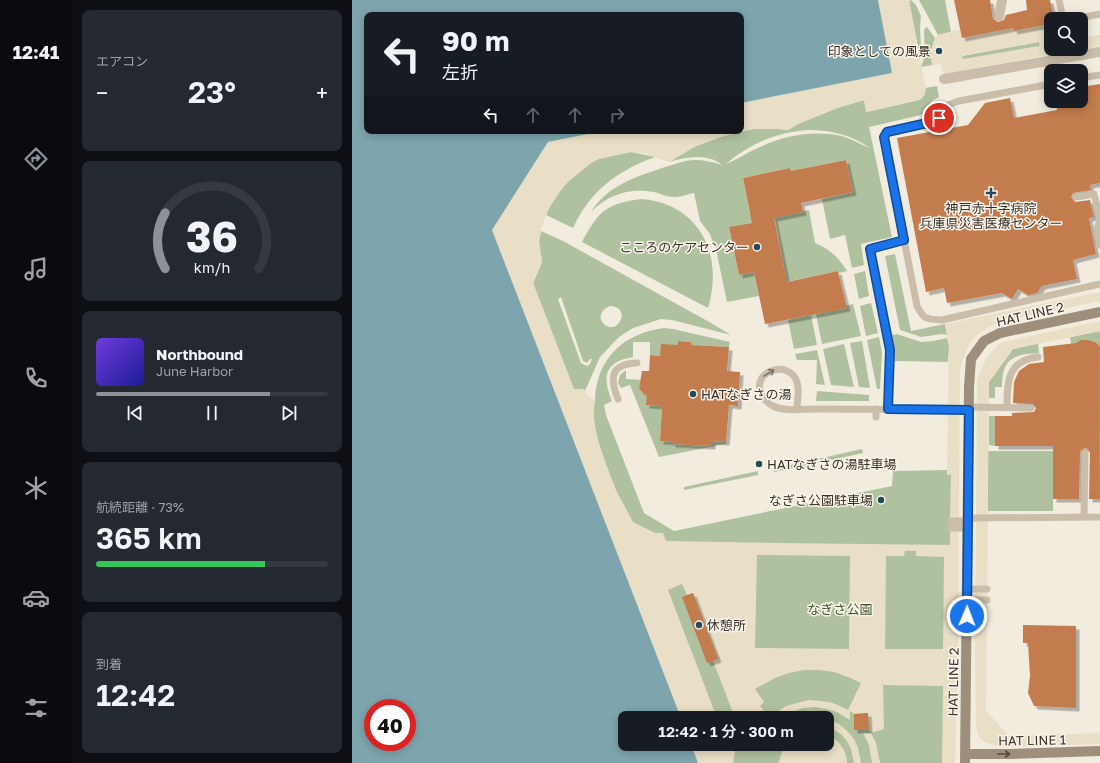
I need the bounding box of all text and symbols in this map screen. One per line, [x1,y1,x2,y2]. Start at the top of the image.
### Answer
map controls [1044,12,1088,108]
button: search [1044,12,1088,56]
text: 90 m [442,24,509,57]
icon: left [376,28,428,80]
text: 12:41 [13,41,59,63]
place label: 印象としての風景 [827,43,931,59]
marker: 印象としての風景 [934,46,944,56]
text: エアコン [96,53,148,69]
text: 左折 [442,61,478,83]
button: layers [1044,64,1088,108]
text: 23° [188,74,236,110]
text: − [96,79,108,106]
text: + [316,79,328,106]
pin [922,101,956,135]
icon: left [480,104,502,126]
icon: ahead [522,104,544,126]
icon: ahead [564,104,586,126]
icon: right [606,104,628,126]
icon: arrive [928,107,950,129]
icon: directions [22,145,50,173]
marker: 神戸赤十字病院 兵庫県災害医療センター [985,187,997,199]
place label: 神戸赤十字病院 兵庫県災害医療センター [919,200,1063,231]
text: 36 [186,211,238,261]
place label: こころのケアセンター [619,239,749,255]
marker: こころのケアセンター [752,242,762,252]
icon: music [22,255,50,283]
text: km/h [194,258,230,275]
street label: HAT LINE 2 [995,298,1065,330]
text: Northbound [156,345,243,363]
text: June Harbor [156,363,233,379]
icon: phone [22,364,50,392]
one-way arrow [763,369,774,378]
place label: HATなぎさの湯 [701,386,792,402]
marker: HATなぎさの湯 [688,389,698,399]
icon: previous [124,402,146,424]
icon: pause [201,402,223,424]
icon: next [278,402,300,424]
place label: HATなぎさの湯駐車場 [767,456,897,472]
marker: HATなぎさの湯駐車場 [754,459,764,469]
icon: climate [22,474,50,502]
place label: なぎさ公園駐車場 [769,492,873,508]
marker: なぎさ公園駐車場 [876,495,886,505]
text: 航続距離 · 73% [96,499,184,515]
text: 365 km [96,520,202,556]
icon: car [22,584,50,612]
position arrow [946,595,988,637]
park label: なぎさ公園 [807,601,873,617]
place label: 休憩所 [707,617,746,633]
marker: 休憩所 [694,620,704,630]
street label: HAT LINE 2 [944,647,962,717]
text: 到着 [96,656,122,672]
text: 12:42 [96,677,175,713]
icon: filters [22,694,50,722]
speed limit sign: 40 [364,699,416,751]
text: 12:42 · 1 分 · 300 m [658,722,794,740]
street label: HAT LINE 1 [998,731,1066,749]
one-way arrow [997,750,1010,758]

